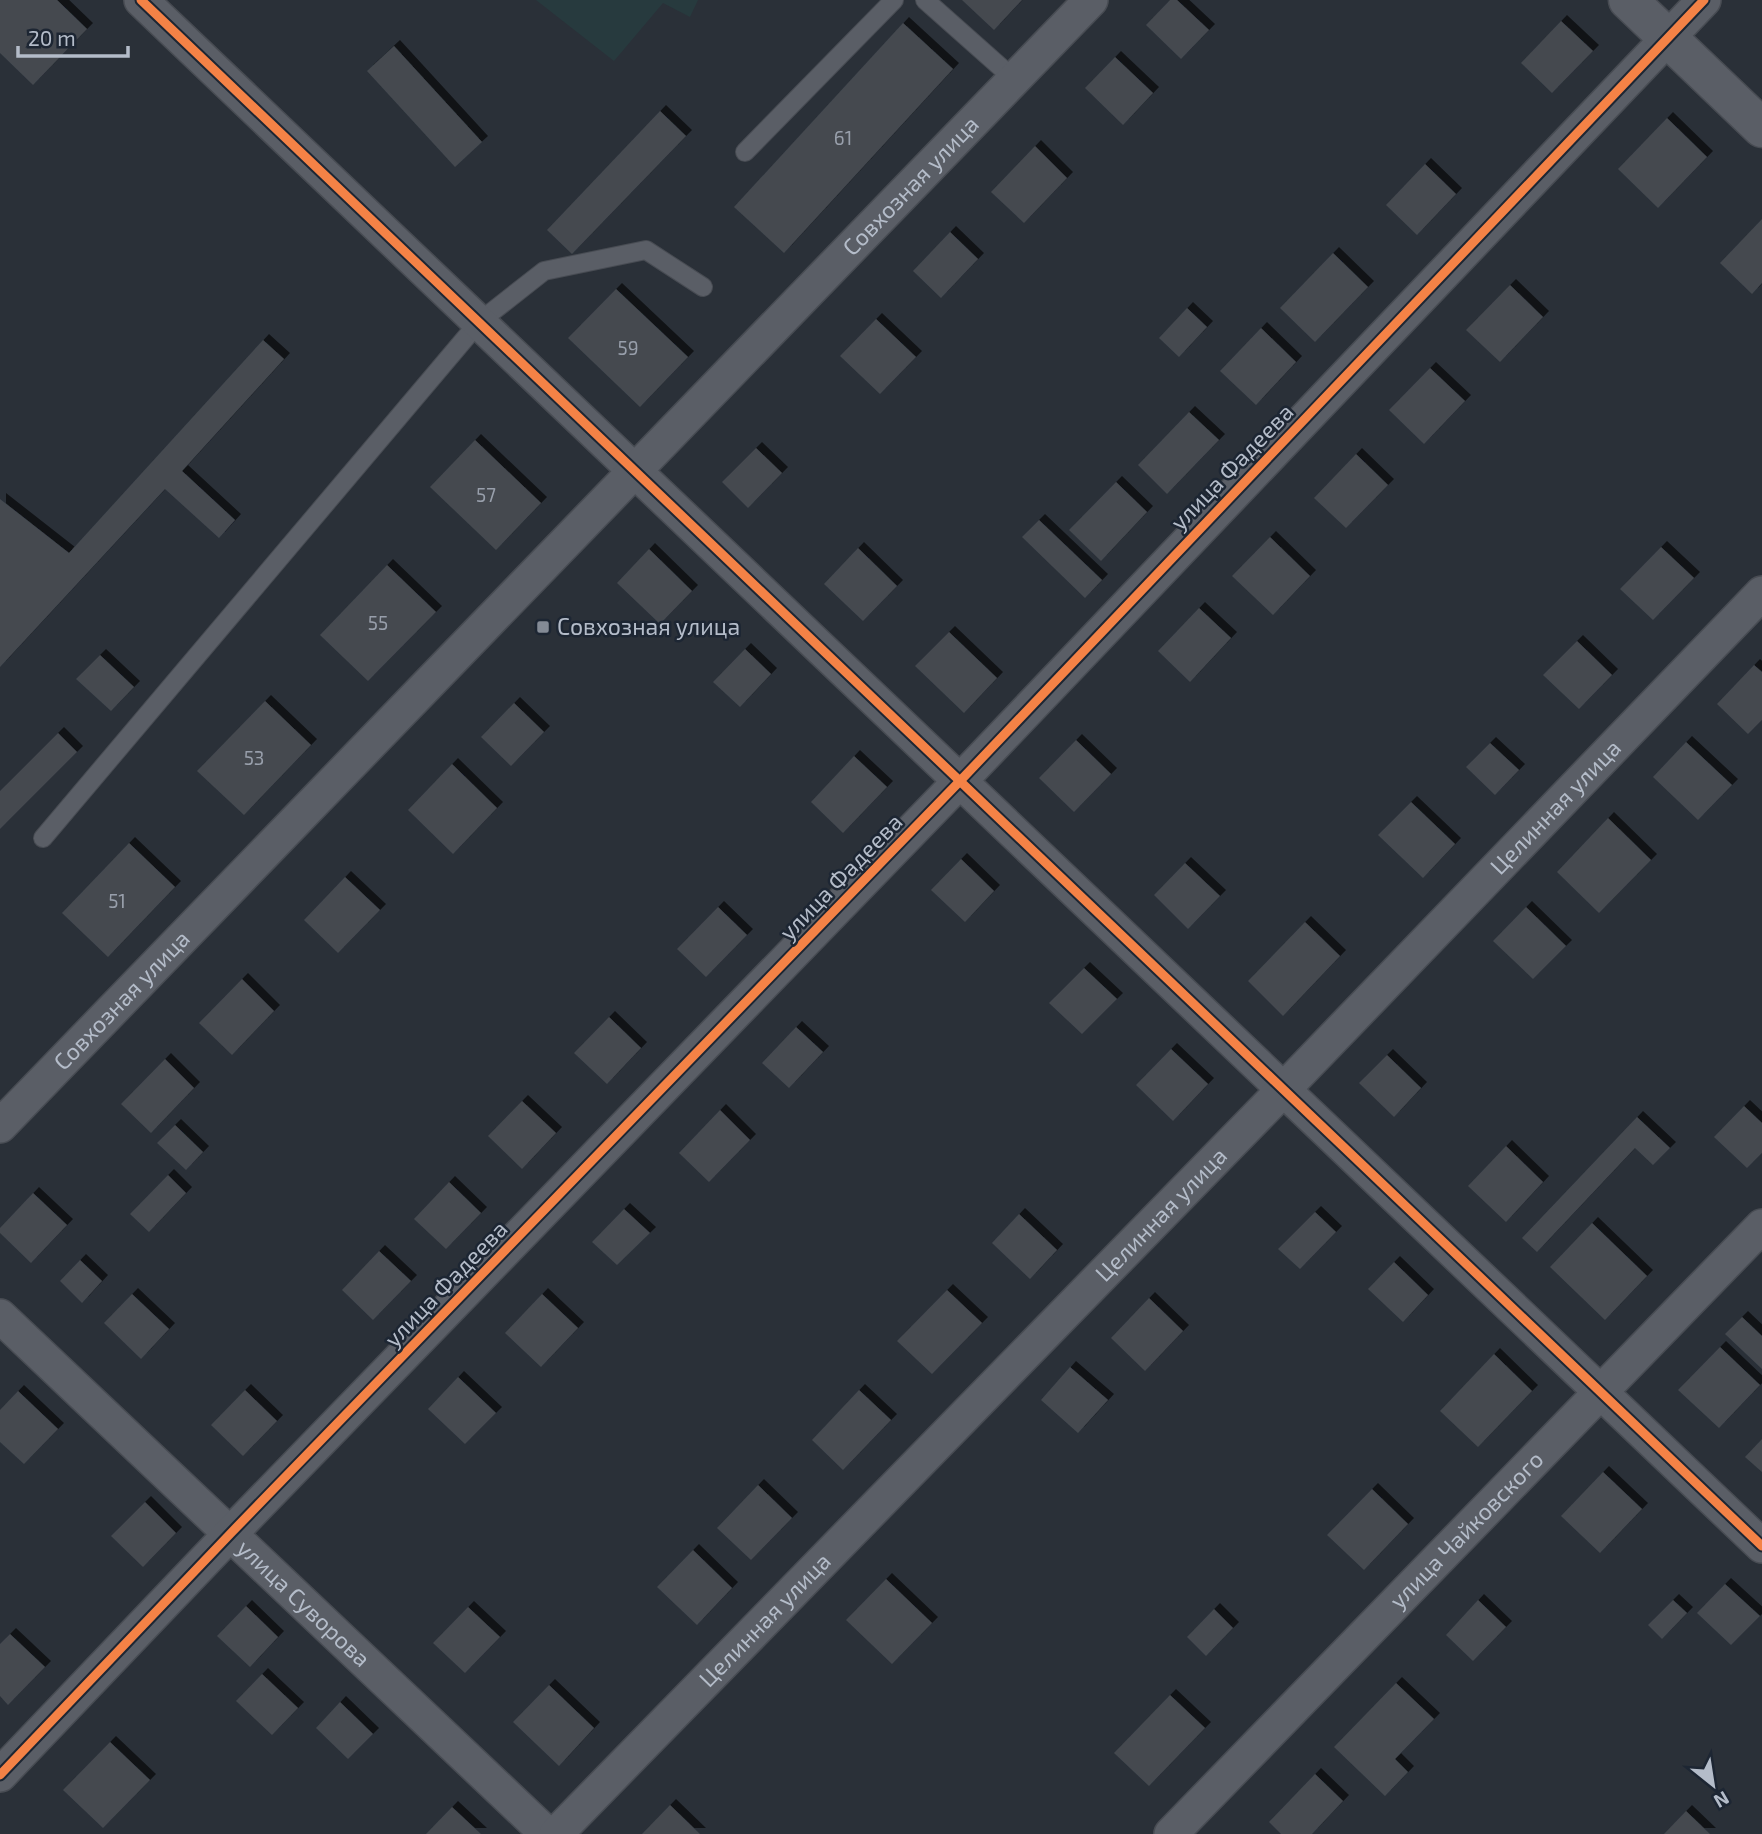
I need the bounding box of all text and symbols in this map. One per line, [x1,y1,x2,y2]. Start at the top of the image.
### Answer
scale bar [18,14,128,58]
text: 20 m [28,25,76,50]
street label: Совхозная улица [836,110,984,261]
house number: 61 [834,126,852,149]
house number: 59 [617,336,639,359]
street label: улица Фадеева [1164,397,1299,536]
house number: 57 [476,483,496,506]
house number: 55 [368,611,388,634]
place label: Совхозная улица [557,612,740,641]
marker: Совхозная улица [535,619,551,635]
street label: Целинная улица [1484,733,1626,880]
house number: 53 [244,746,264,769]
street label: улица Фадеева [773,807,908,946]
house number: 51 [108,889,126,912]
street label: Совхозная улица [47,924,195,1075]
street label: Целинная улица [1089,1141,1232,1287]
street label: улица Фадеева [378,1214,513,1353]
street label: улица Чайковского [1383,1445,1548,1614]
street label: улица Суворова [231,1533,376,1672]
street label: Целинная улица [693,1547,836,1692]
north arrow [1678,1750,1748,1820]
text: N [1710,1787,1733,1814]

